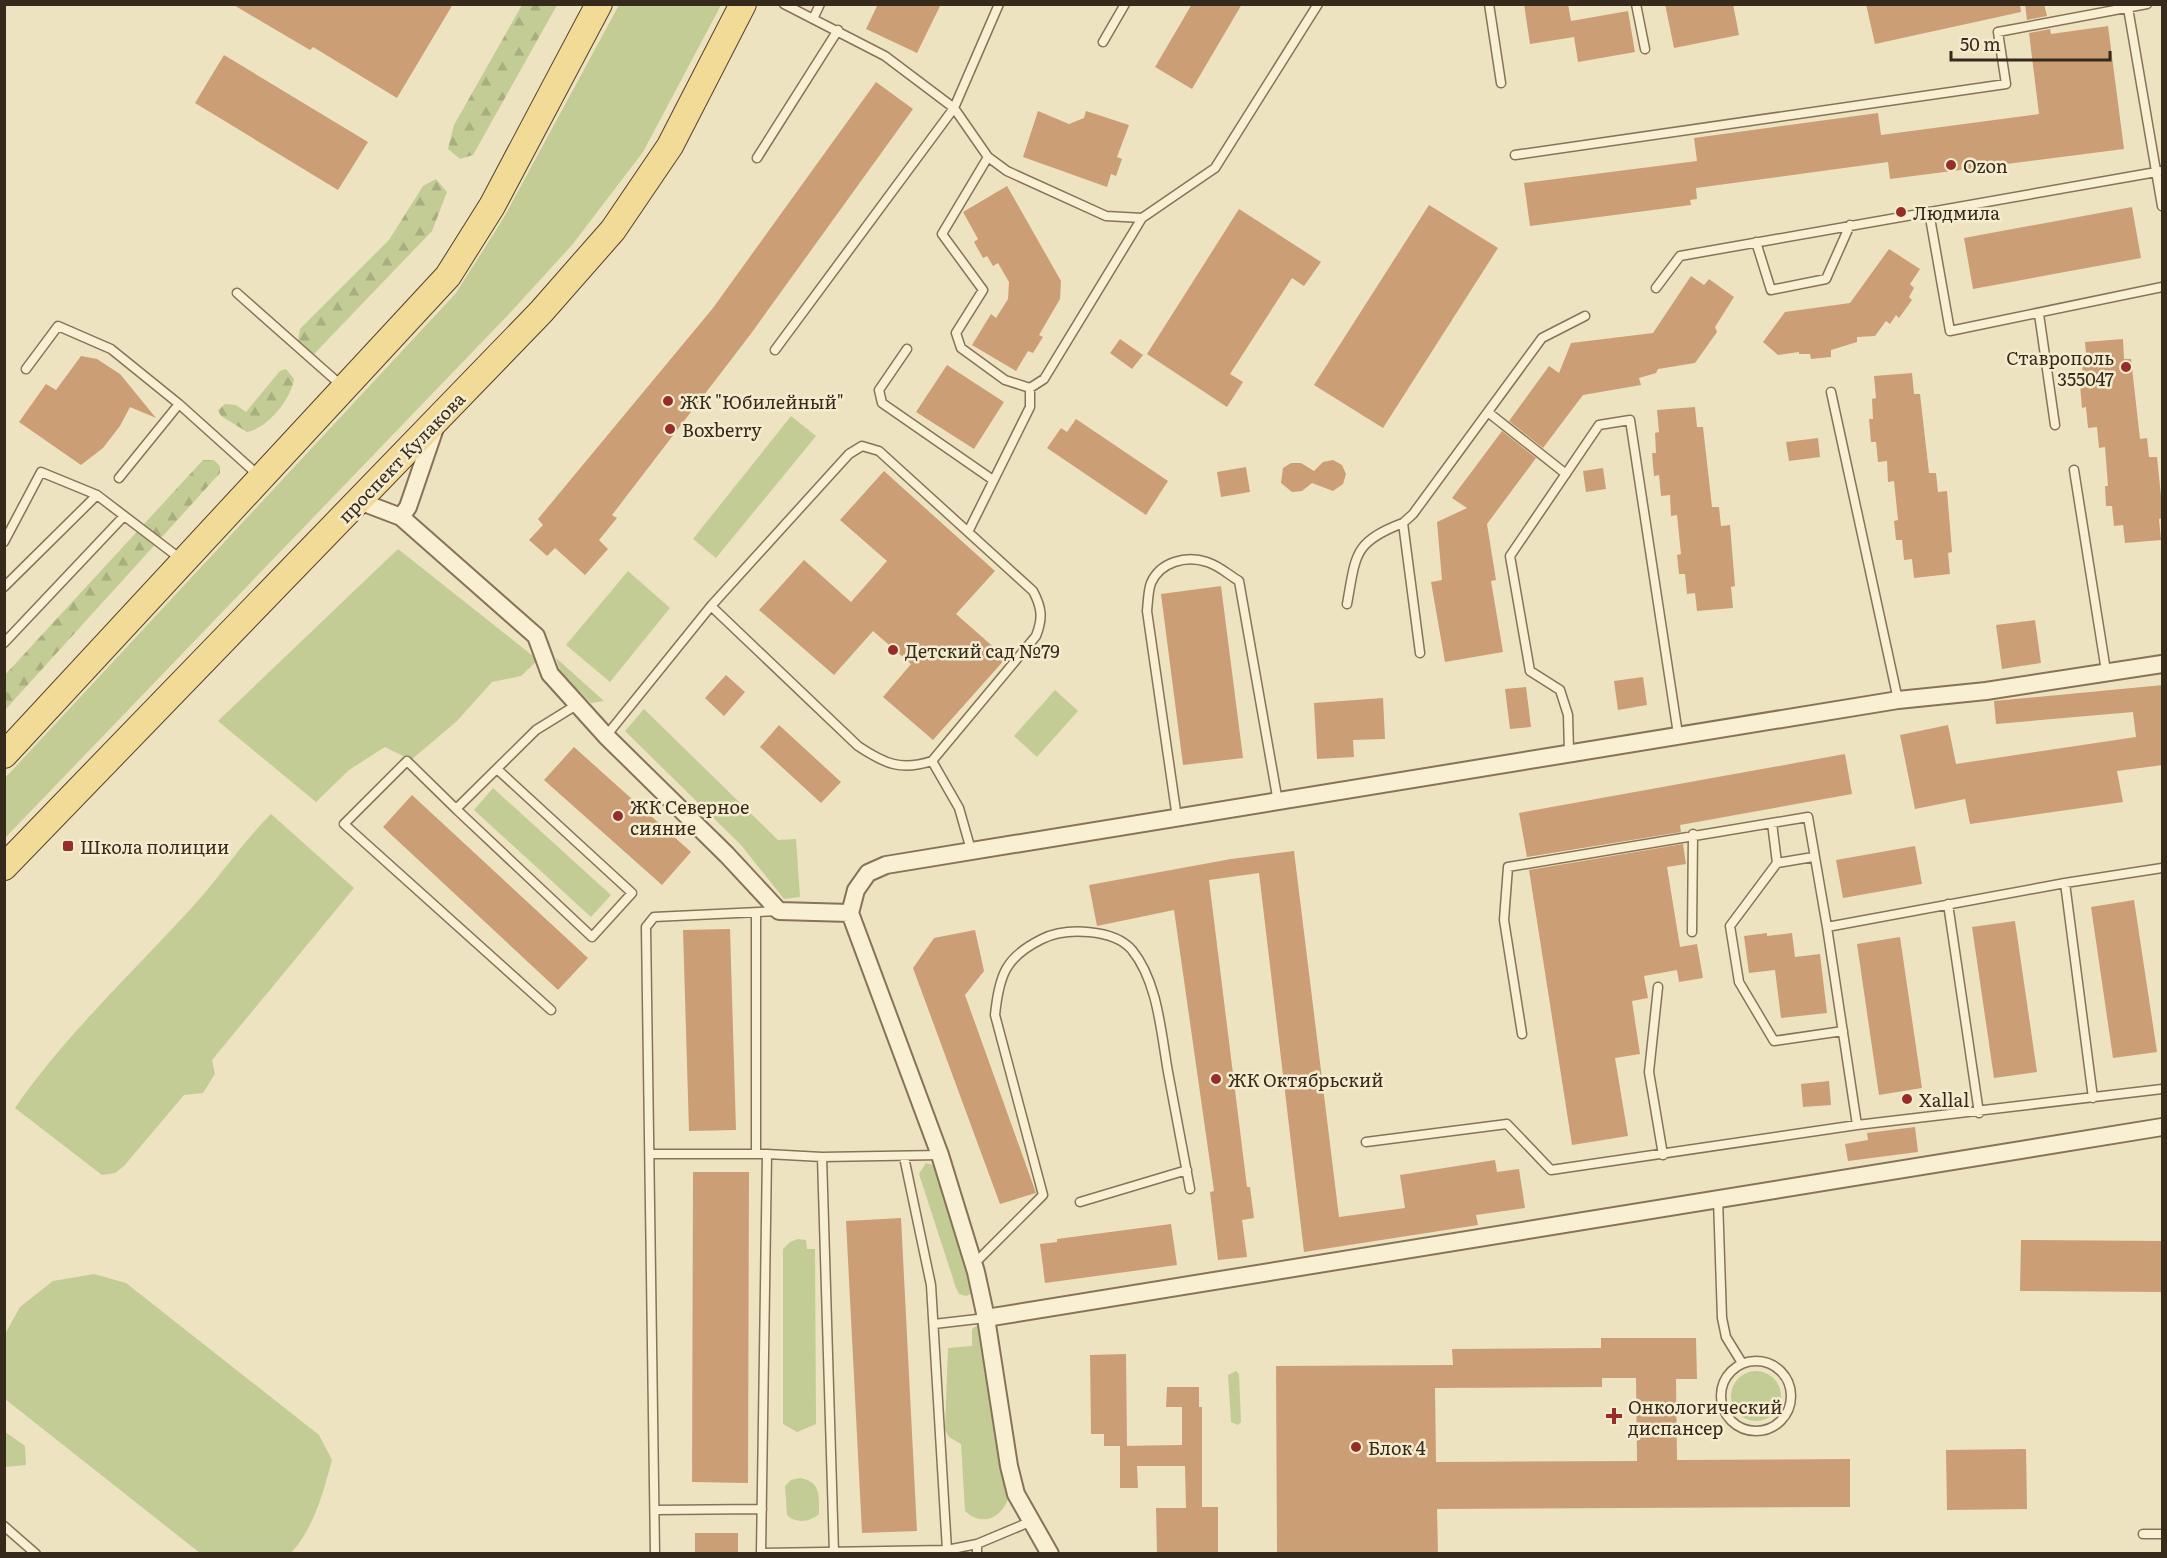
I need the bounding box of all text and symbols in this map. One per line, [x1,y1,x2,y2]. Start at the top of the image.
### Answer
scale bar [1951,24,2110,62]
text: 50 m [1960,30,2001,57]
place label: Ozon [1963,152,2008,179]
marker: Ozon [1944,158,1958,172]
place label: Людмила [1913,199,2000,226]
marker: Людмила [1894,205,1908,219]
place label: Ставрополь 355047 [2006,344,2114,392]
marker: Ставрополь 355047 [2119,360,2133,374]
street label: проспект Кулакова [331,385,471,529]
place label: ЖК "Юбилейный" [680,388,844,415]
marker: ЖК "Юбилейный" [661,394,675,408]
place label: Boxberry [682,416,762,443]
marker: Boxberry [663,422,677,436]
place label: Детский сад №79 [905,637,1060,664]
marker: Детский сад №79 [886,643,900,657]
place label: ЖК Северное сияние [630,793,749,841]
marker: ЖК Северное сияние [611,809,625,823]
place label: Школа полиции [80,833,229,860]
marker: Школа полиции [61,839,75,853]
place label: ЖК Октябрьский [1228,1066,1383,1093]
marker: ЖК Октябрьский [1209,1072,1223,1086]
place label: Xallal [1919,1086,1969,1113]
marker: Xallal [1900,1092,1914,1106]
place label: Онкологический диспансер [1628,1393,1783,1441]
marker: Онкологический диспансер [1605,1407,1623,1425]
place label: Блок 4 [1368,1434,1426,1461]
marker: Блок 4 [1349,1440,1363,1454]

